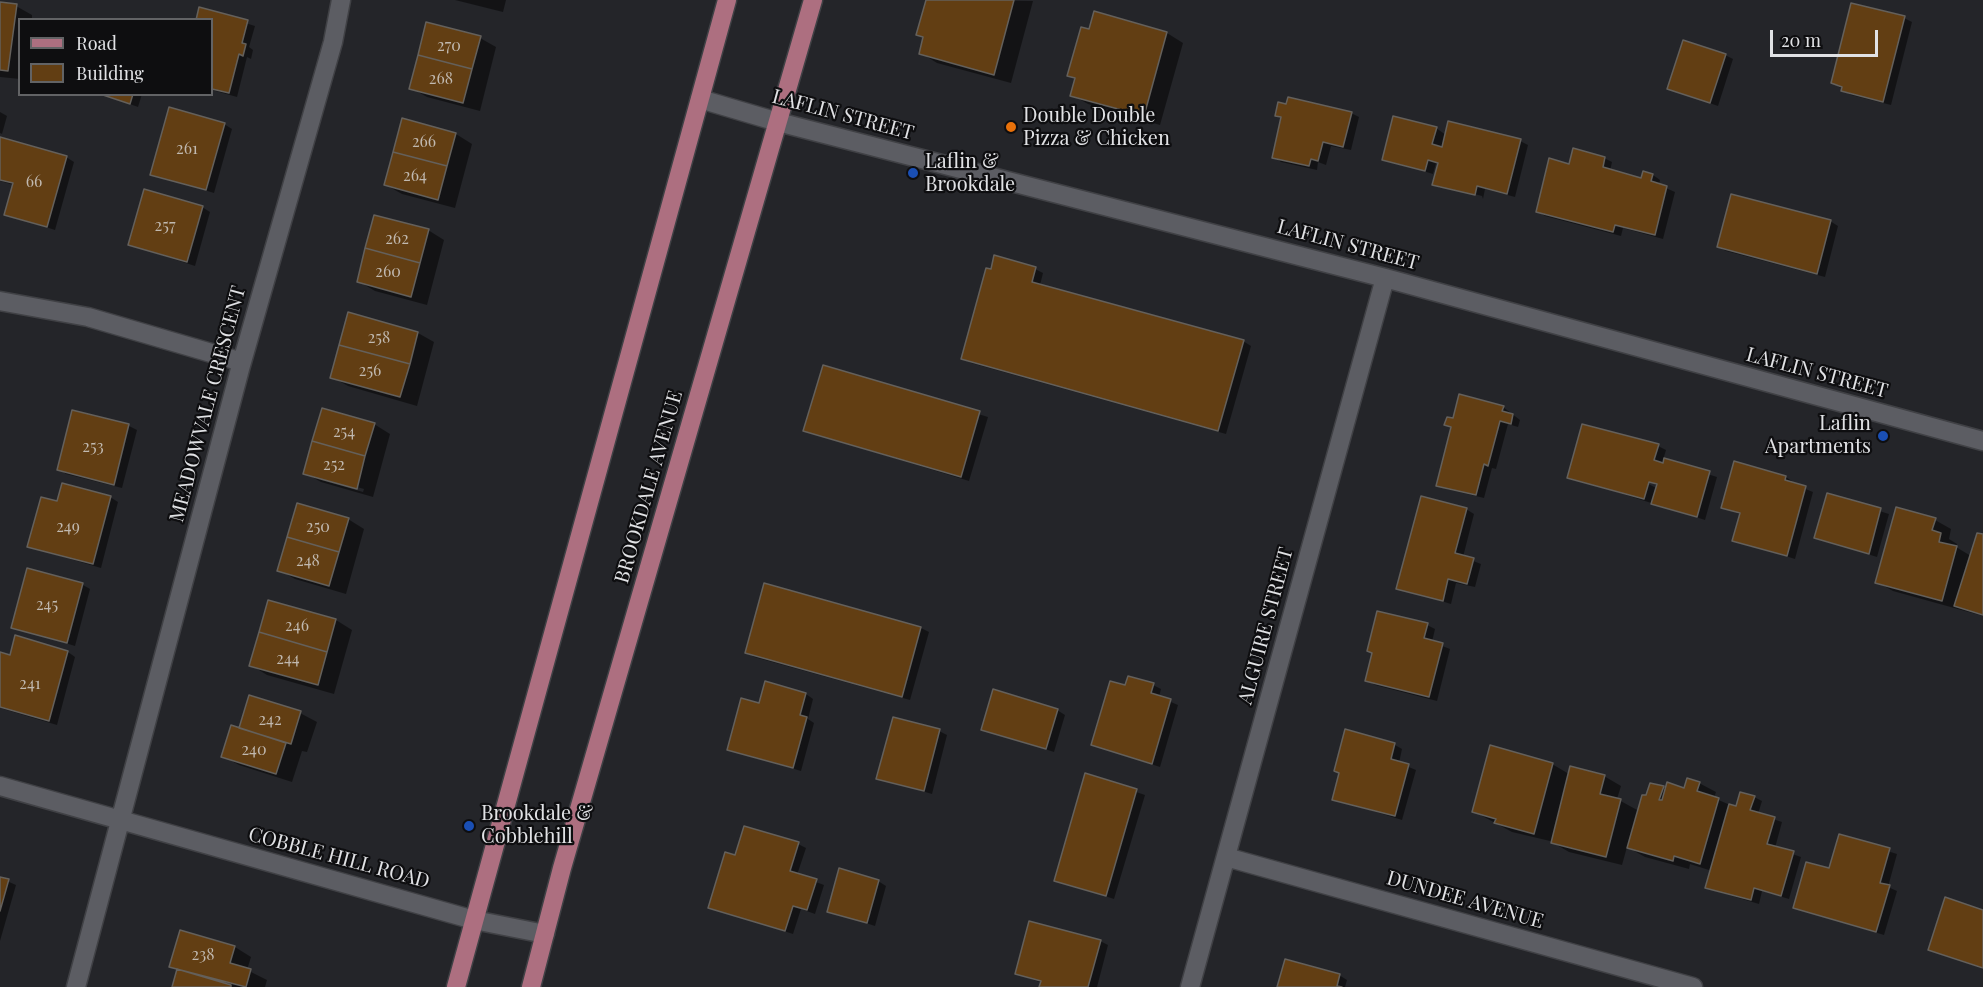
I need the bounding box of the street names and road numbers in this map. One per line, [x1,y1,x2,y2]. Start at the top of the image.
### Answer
street label: LAFLIN STREET [769,85,917,145]
street label: LAFLIN STREET [1274,215,1422,275]
street label: MEADOWVALE CRESCENT [165,283,251,525]
street label: LAFLIN STREET [1743,343,1891,403]
street label: BROOKDALE AVENUE [610,388,688,586]
street label: ALGUIRE STREET [1234,545,1298,707]
street label: COBBLE HILL ROAD [246,822,432,894]
street label: DUNDEE AVENUE [1384,866,1546,934]

